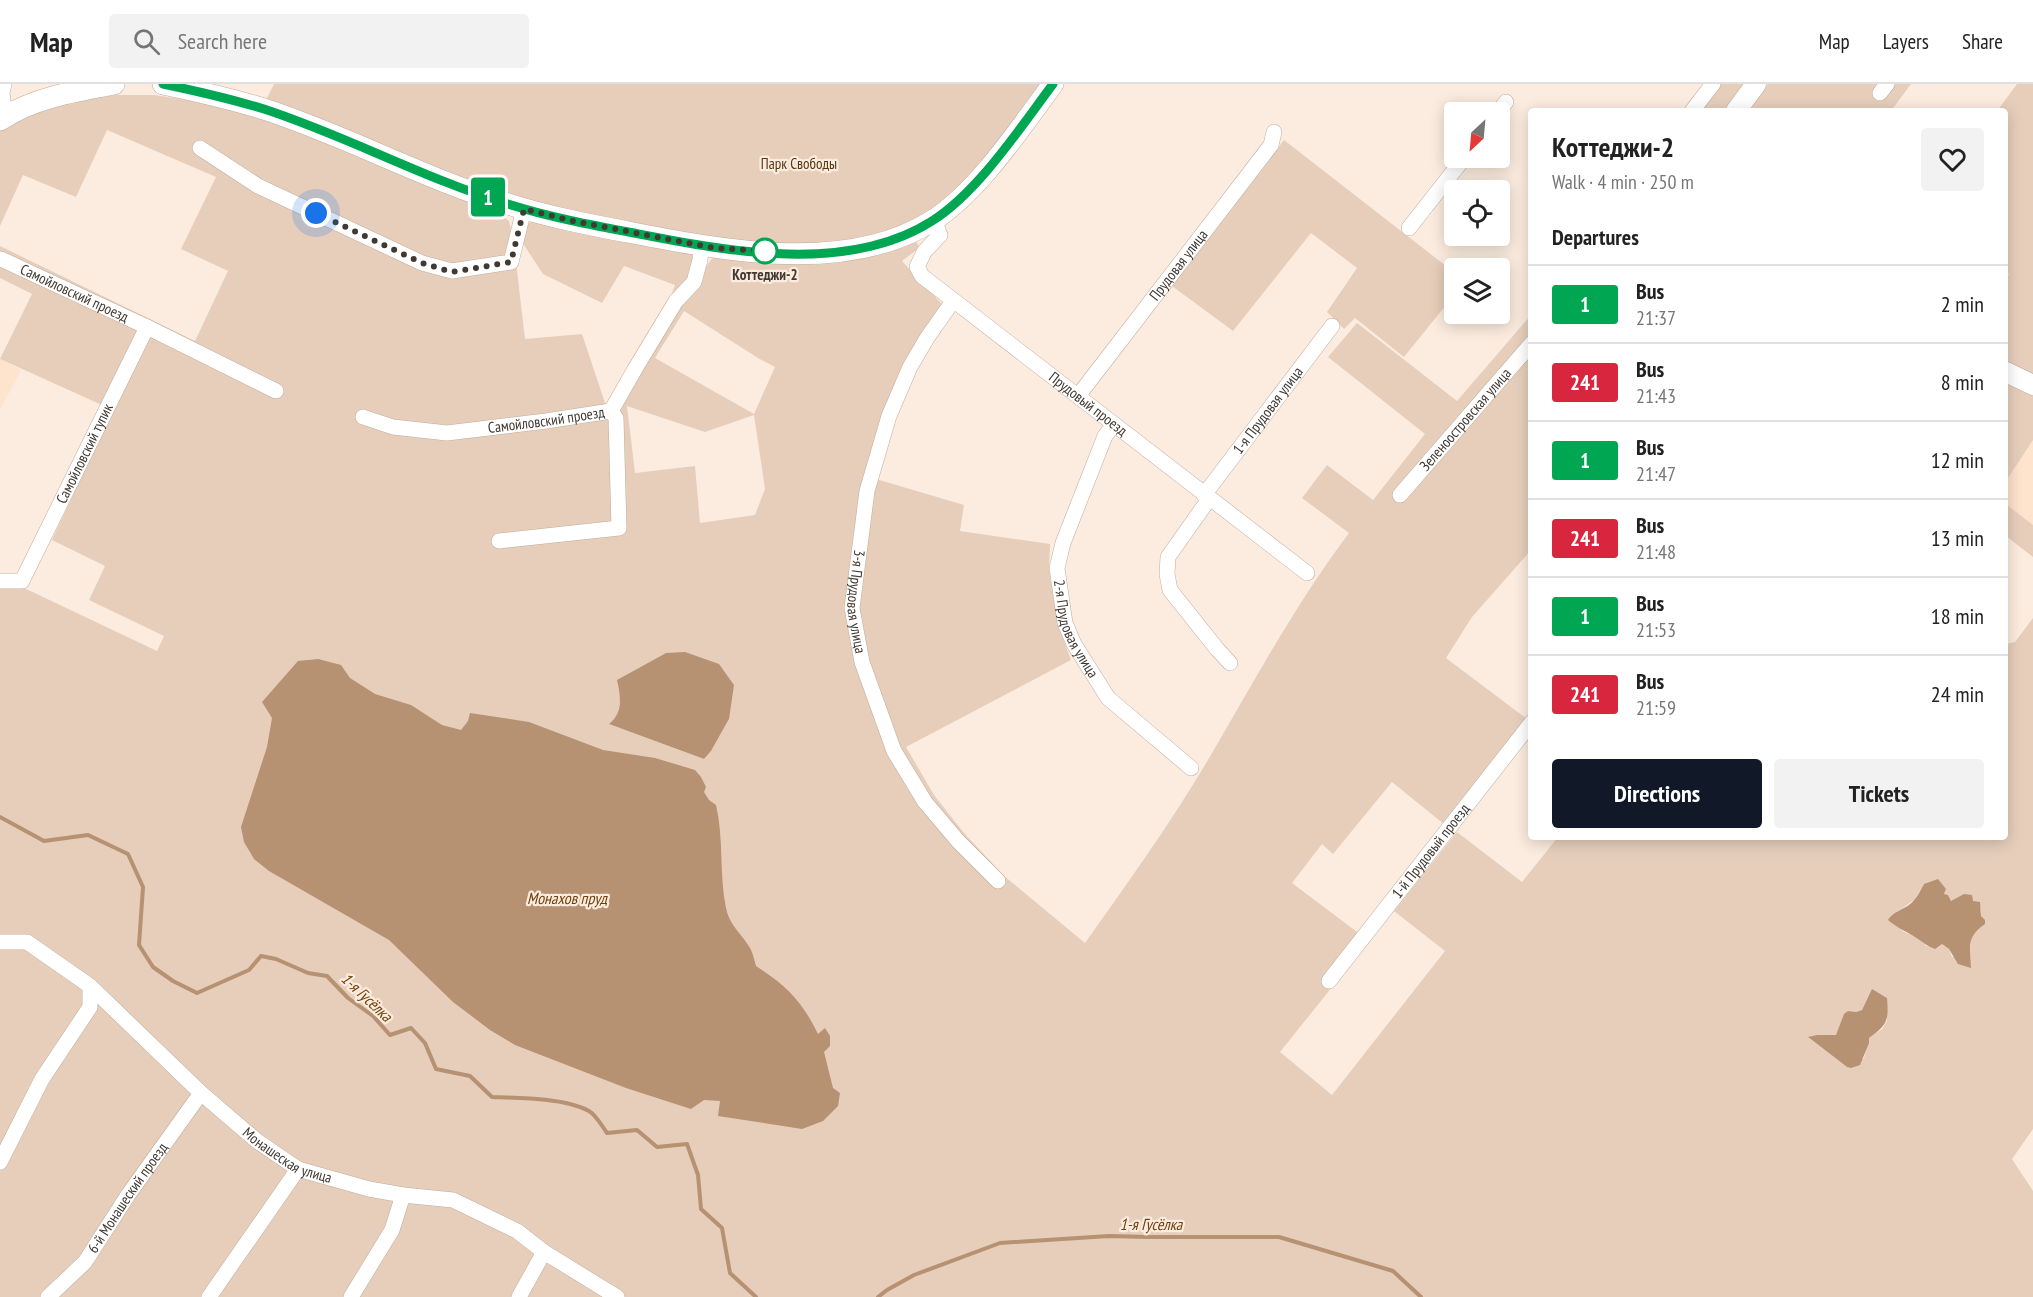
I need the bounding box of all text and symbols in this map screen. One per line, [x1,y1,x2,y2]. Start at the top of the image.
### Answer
search box [109,14,529,68]
text: Map [30,23,73,60]
icon: search [130,25,163,58]
text: Search here [178,27,267,55]
text: Map [1819,28,1850,55]
text: Layers [1883,28,1929,55]
text: Share [1962,28,2003,55]
north arrow [1444,102,1510,168]
map controls [1444,102,1510,324]
text: Коттеджи-2 [1552,128,1674,165]
button: heart [1921,128,1984,191]
park label: Парк Свободы [761,154,837,173]
text: Walk · 4 min · 250 m [1552,169,1694,195]
line badge: 1 [468,178,508,216]
button: locate [1444,180,1510,246]
text: 1 [483,184,493,211]
your location [301,198,331,228]
text: Departures [1552,223,1639,251]
street label: Прудовая улица [1145,226,1211,304]
marker: Коттеджи-2 [752,238,778,264]
button: layers [1444,258,1510,324]
street label: Самойловский проезд [17,259,132,326]
place label: Коттеджи-2 [732,265,798,284]
text: Bus [1636,277,1664,305]
text: 2 min [1941,290,1984,318]
text: 1 [1580,291,1590,318]
text: 21:37 [1636,305,1676,331]
text: Bus [1636,355,1664,383]
street label: 1-я Прудовая улица [1228,363,1307,458]
street label: Зеленоостровская улица [1415,364,1515,475]
street label: Прудовый проезд [1045,367,1132,440]
text: 8 min [1941,368,1984,396]
text: 241 [1570,369,1600,396]
text: 21:43 [1636,383,1676,409]
street label: Самойловский тупик [52,400,117,507]
street label: Самойловский проезд [487,402,606,437]
text: Bus [1636,433,1664,461]
text: 12 min [1931,446,1984,474]
text: 1 [1580,447,1590,474]
text: 21:47 [1636,461,1676,487]
text: Bus [1636,511,1664,539]
text: 13 min [1931,524,1984,552]
text: 241 [1570,525,1600,552]
text: 21:48 [1636,539,1676,565]
street label: 3-я Прудовая улица [843,549,870,655]
street label: 2-я Прудовая улица [1050,578,1103,681]
text: Bus [1636,589,1664,617]
text: 18 min [1931,602,1984,630]
text: 1 [1580,603,1590,630]
text: 21:53 [1636,617,1676,643]
text: Bus [1636,667,1664,695]
text: 24 min [1931,680,1984,708]
text: 241 [1570,681,1600,708]
text: 21:59 [1636,695,1676,721]
button: Directions [1552,759,1762,828]
button: Tickets [1774,759,1984,828]
street label: 1-й Прудовый проезд [1387,799,1474,902]
water label: Монахов пруд [527,888,608,908]
water label: 1-я Гусёлка [337,968,398,1027]
street label: Монашеская улица [239,1123,334,1187]
street label: 6-й Монашеский проезд [83,1138,172,1257]
water label: 1-я Гусёлка [1120,1214,1184,1234]

